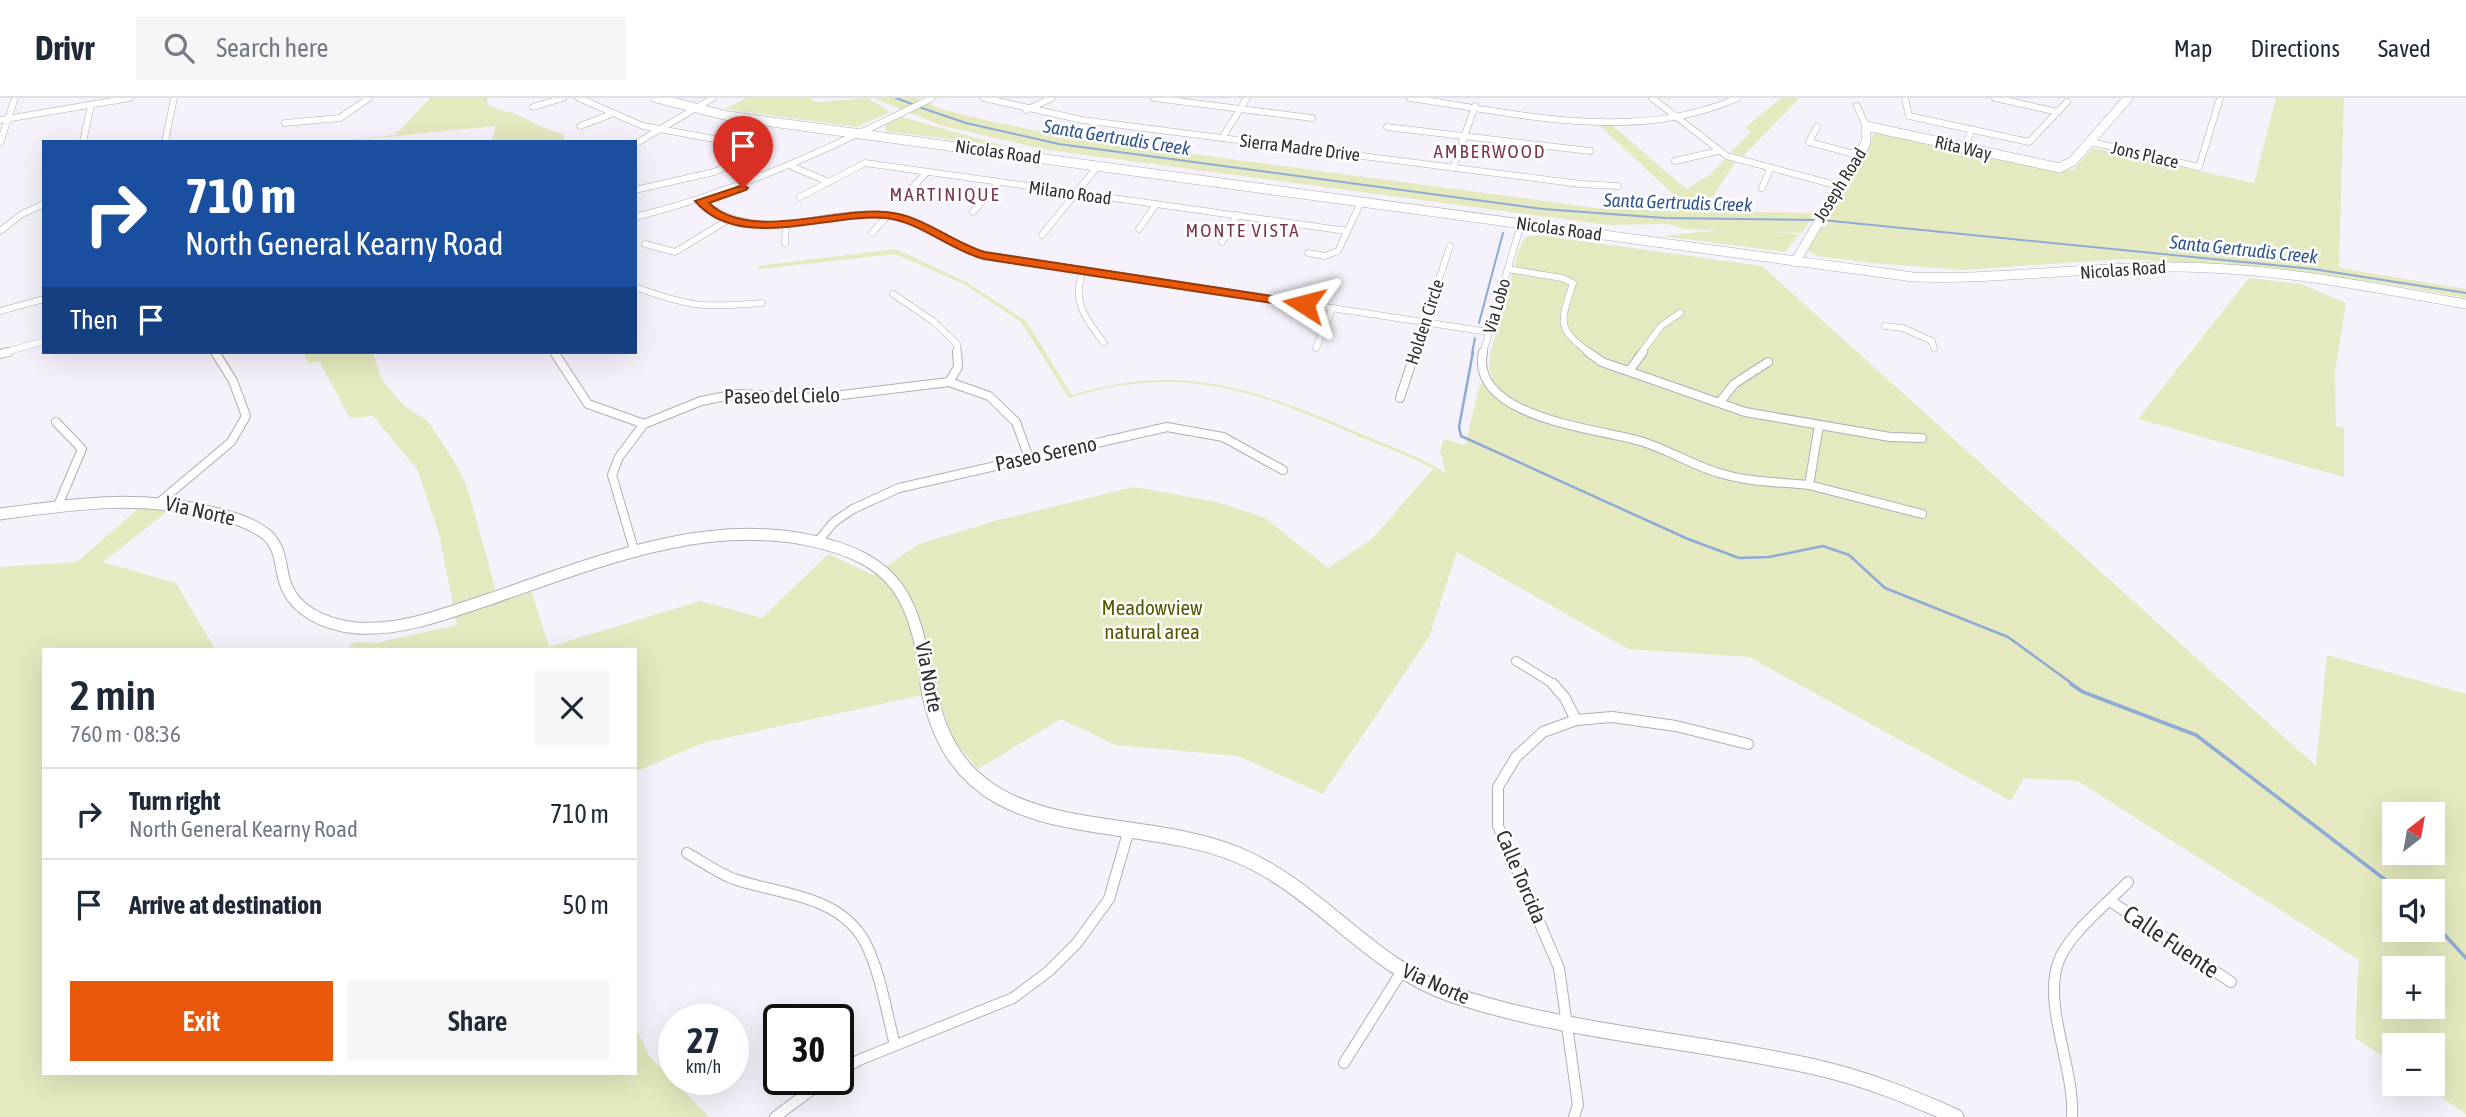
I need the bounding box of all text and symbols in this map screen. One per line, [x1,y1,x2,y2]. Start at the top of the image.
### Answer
search box [136,17,626,80]
text: Drivr [35,29,94,67]
icon: search [160,29,198,67]
text: Search here [216,33,328,63]
text: Map [2174,35,2212,62]
text: Directions [2250,35,2340,62]
text: Saved [2378,35,2431,62]
water label: Santa Gertrudis Creek [1041,114,1193,160]
pin [713,116,773,188]
icon: arrive [724,127,762,165]
street label: Sierra Madre Drive [1239,130,1361,165]
street label: Rita Way [1933,131,1993,164]
street label: Nicolas Road [954,135,1042,168]
street label: Jons Place [2109,137,2181,172]
district label: AMBERWOOD [1434,140,1546,162]
street label: Joseph Road [1809,144,1870,225]
text: 710 m [185,167,296,223]
icon: right [70,168,161,259]
street label: Milano Road [1027,176,1113,209]
district label: MARTINIQUE [889,183,1001,205]
water label: Santa Gertrudis Creek [1602,188,1753,216]
street label: Nicolas Road [1515,212,1603,245]
district label: MONTE VISTA [1185,219,1301,241]
text: North General Kearny Road [185,225,503,262]
water label: Santa Gertrudis Creek [2168,230,2320,268]
street label: Nicolas Road [2079,256,2167,283]
position arrow [1267,267,1341,341]
street label: Via Lobo [1479,276,1514,336]
street label: Holden Circle [1401,277,1448,367]
icon: arrive [132,301,170,339]
text: Then [70,305,118,335]
street label: Paseo del Cielo [724,382,840,408]
street label: Paseo Sereno [993,431,1099,476]
street label: Via Norte [163,490,238,530]
park label: Meadowview natural area [1102,595,1203,643]
street label: Via Norte [911,639,949,714]
text: 2 min [70,671,156,719]
button: close [535,671,609,745]
text: 760 m · 08:36 [70,721,181,747]
text: Turn right [129,786,220,816]
icon: right [70,795,108,833]
text: 710 m [550,799,609,829]
north arrow [2382,802,2445,864]
map controls [2382,802,2445,1096]
text: North General Kearny Road [129,816,358,842]
street label: Calle Torcida [1492,826,1552,927]
button: sound [2382,879,2445,942]
icon: arrive [70,886,108,924]
text: Arrive at destination [129,890,322,920]
text: 50 m [562,890,609,920]
street label: Calle Fuente [2118,900,2224,983]
button: + [2382,956,2445,1019]
street label: Via Norte [1399,958,1474,1009]
button: Exit [70,981,333,1061]
button: Share [347,981,609,1061]
speed limit sign: 30 [763,1004,854,1095]
text: 27 [687,1020,720,1060]
button: − [2382,1033,2445,1096]
text: km/h [686,1056,721,1077]

